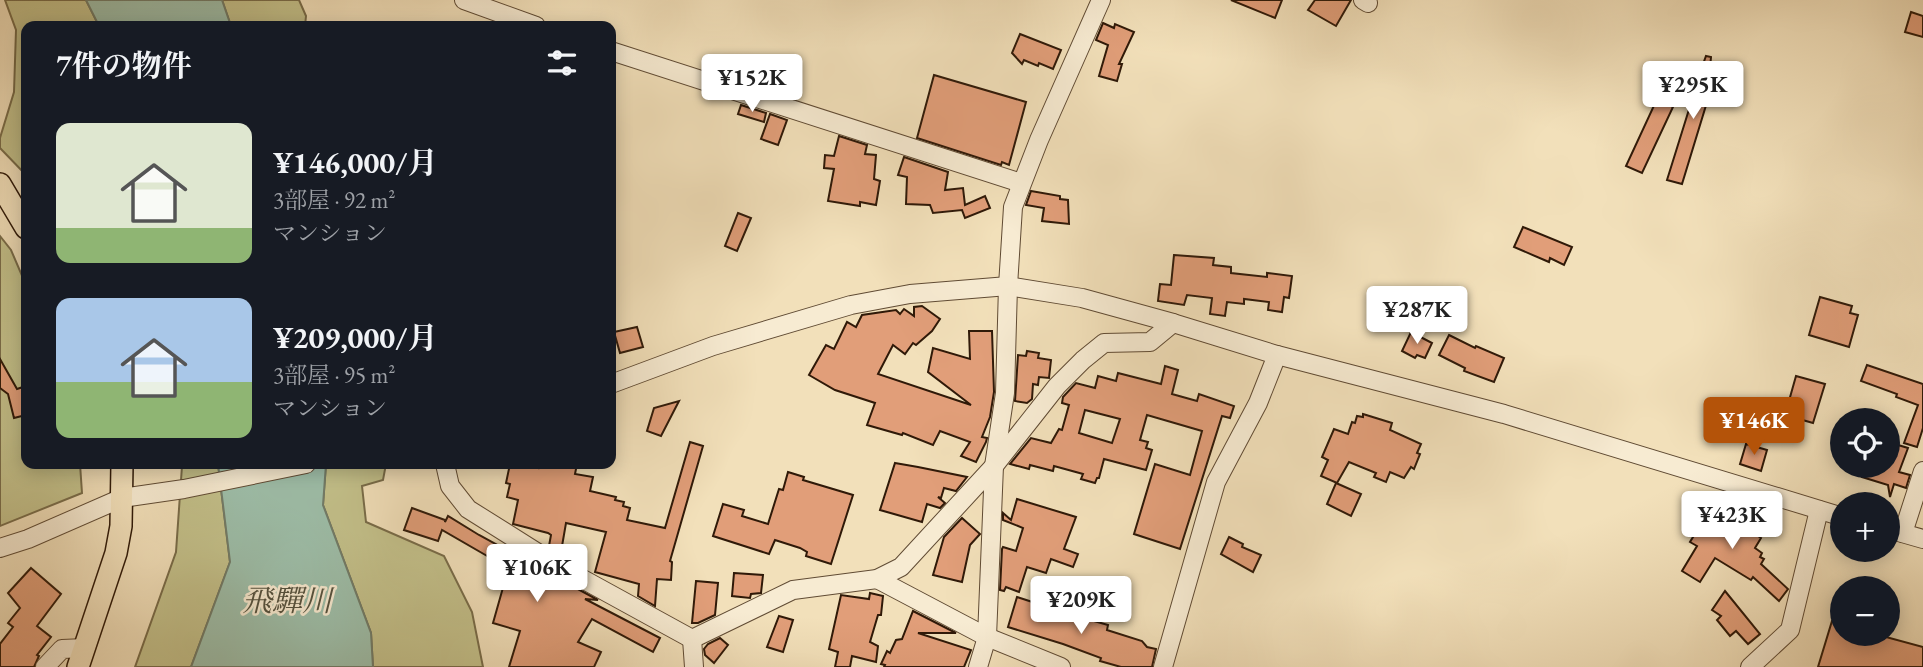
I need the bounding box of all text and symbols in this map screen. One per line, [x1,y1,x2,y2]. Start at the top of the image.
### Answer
icon: filters [543,44,581,82]
text: 7件の物件 [56,46,192,85]
pin: ¥152K [703,54,801,114]
pin: ¥295K [1644,61,1742,121]
text: ¥152K [717,62,787,92]
text: ¥295K [1658,69,1728,99]
text: ¥146,000/月 [273,143,437,182]
icon: home [112,151,196,235]
text: 3部屋 · 92 m² [273,185,395,215]
text: マンション [273,218,387,248]
pin: ¥287K [1368,286,1466,346]
text: ¥287K [1382,294,1452,324]
text: ¥209,000/月 [273,318,437,357]
icon: home [112,326,196,410]
text: 3部屋 · 95 m² [273,360,395,390]
text: マンション [273,393,387,423]
pin: ¥146K [1705,398,1803,457]
text: ¥146K [1719,405,1789,435]
map controls [1830,408,1900,646]
button: locate [1830,408,1900,478]
pin: ¥423K [1683,491,1781,551]
button: + [1830,492,1900,562]
text: ¥423K [1697,499,1767,529]
pin: ¥106K [488,544,586,604]
text: ¥106K [502,552,572,582]
pin: ¥209K [1032,576,1130,636]
button: − [1830,576,1900,646]
water label: 飛驒川 [242,581,335,620]
text: ¥209K [1046,584,1116,614]

